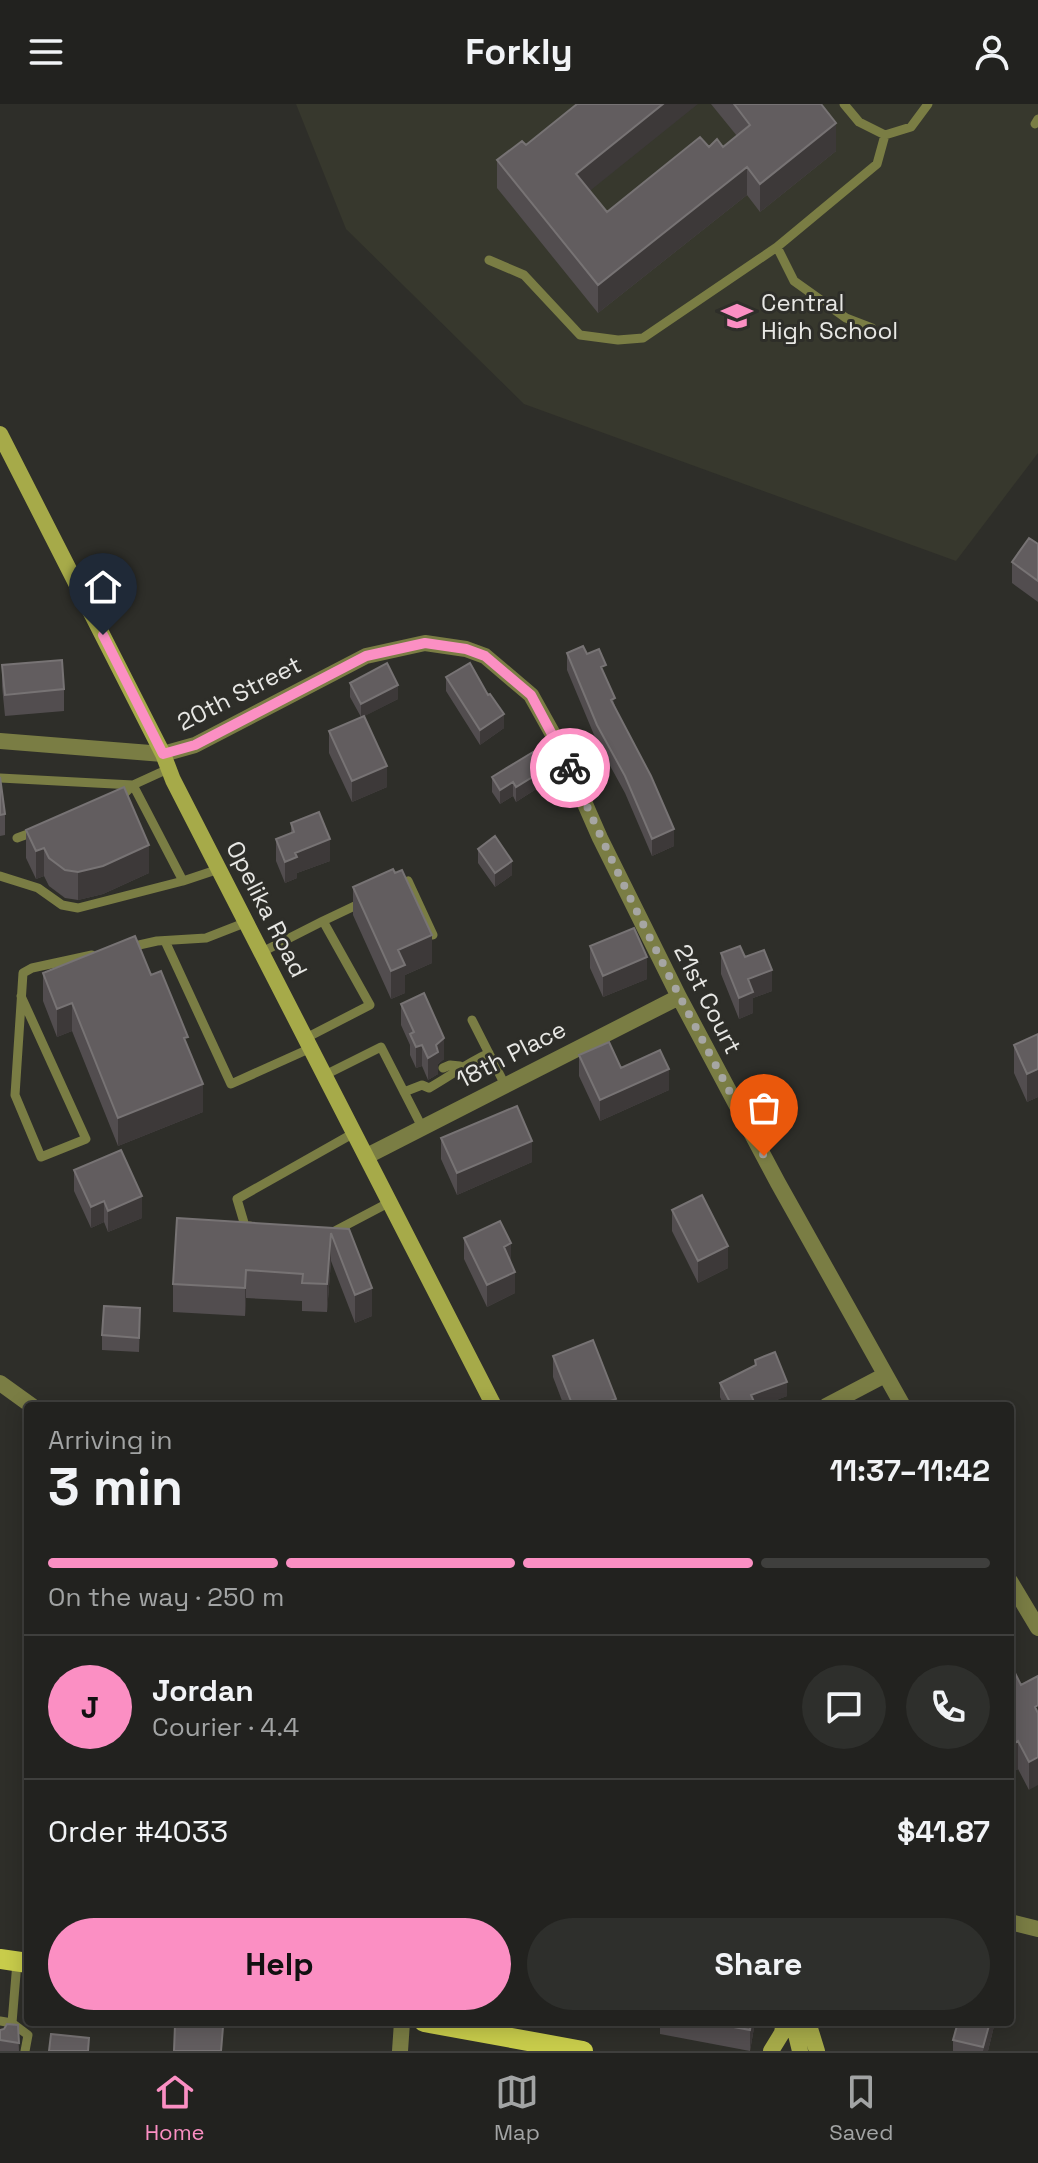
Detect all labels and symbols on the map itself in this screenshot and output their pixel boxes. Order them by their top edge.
place label: Central High School [761,287,898,346]
school or university icon: Central High School [720,299,754,333]
pin [69,553,137,635]
street label: 20th Street [172,649,306,737]
courier [530,728,610,808]
street label: Opelika Road [219,836,315,982]
street label: 21st Court [667,939,749,1059]
street label: 18th Place [451,1013,571,1095]
pin [730,1074,798,1156]

